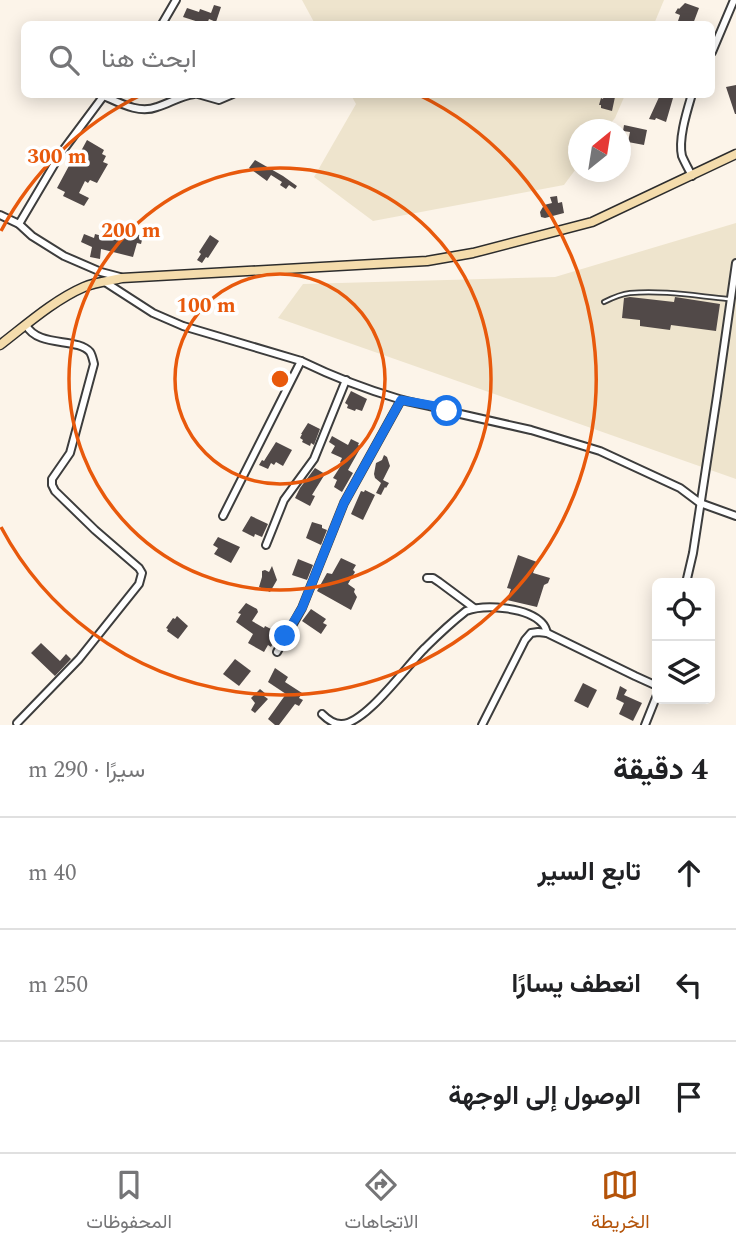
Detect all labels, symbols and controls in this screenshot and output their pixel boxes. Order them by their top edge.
search box [21,21,715,98]
text: ابحث هنا [101,39,197,79]
icon: search [45,41,83,79]
north arrow [568,119,631,182]
text: 300 m [27,141,87,173]
text: 200 m [101,215,161,247]
text: 100 m [176,290,236,322]
centre of rings [268,367,292,391]
route start [431,395,462,426]
map controls [652,578,715,704]
button: locate [652,578,715,641]
route end [269,620,300,651]
button: layers [652,641,715,704]
text: 4 دقيقة [613,747,708,793]
text: سيرًا · 290 m [28,753,145,788]
text: تابع السير [538,852,641,892]
icon: ahead [670,854,708,892]
text: 40 m [28,856,77,891]
text: انعطف يسارًا [511,964,641,1004]
icon: left [670,966,708,1004]
text: 250 m [28,968,88,1003]
text: الوصول إلى الوجهة [448,1076,641,1116]
icon: arrive [670,1078,708,1116]
tab: المحفوظات [86,1166,172,1238]
tab: الاتجاهات [345,1166,418,1238]
tab: الخريطة [591,1166,650,1238]

